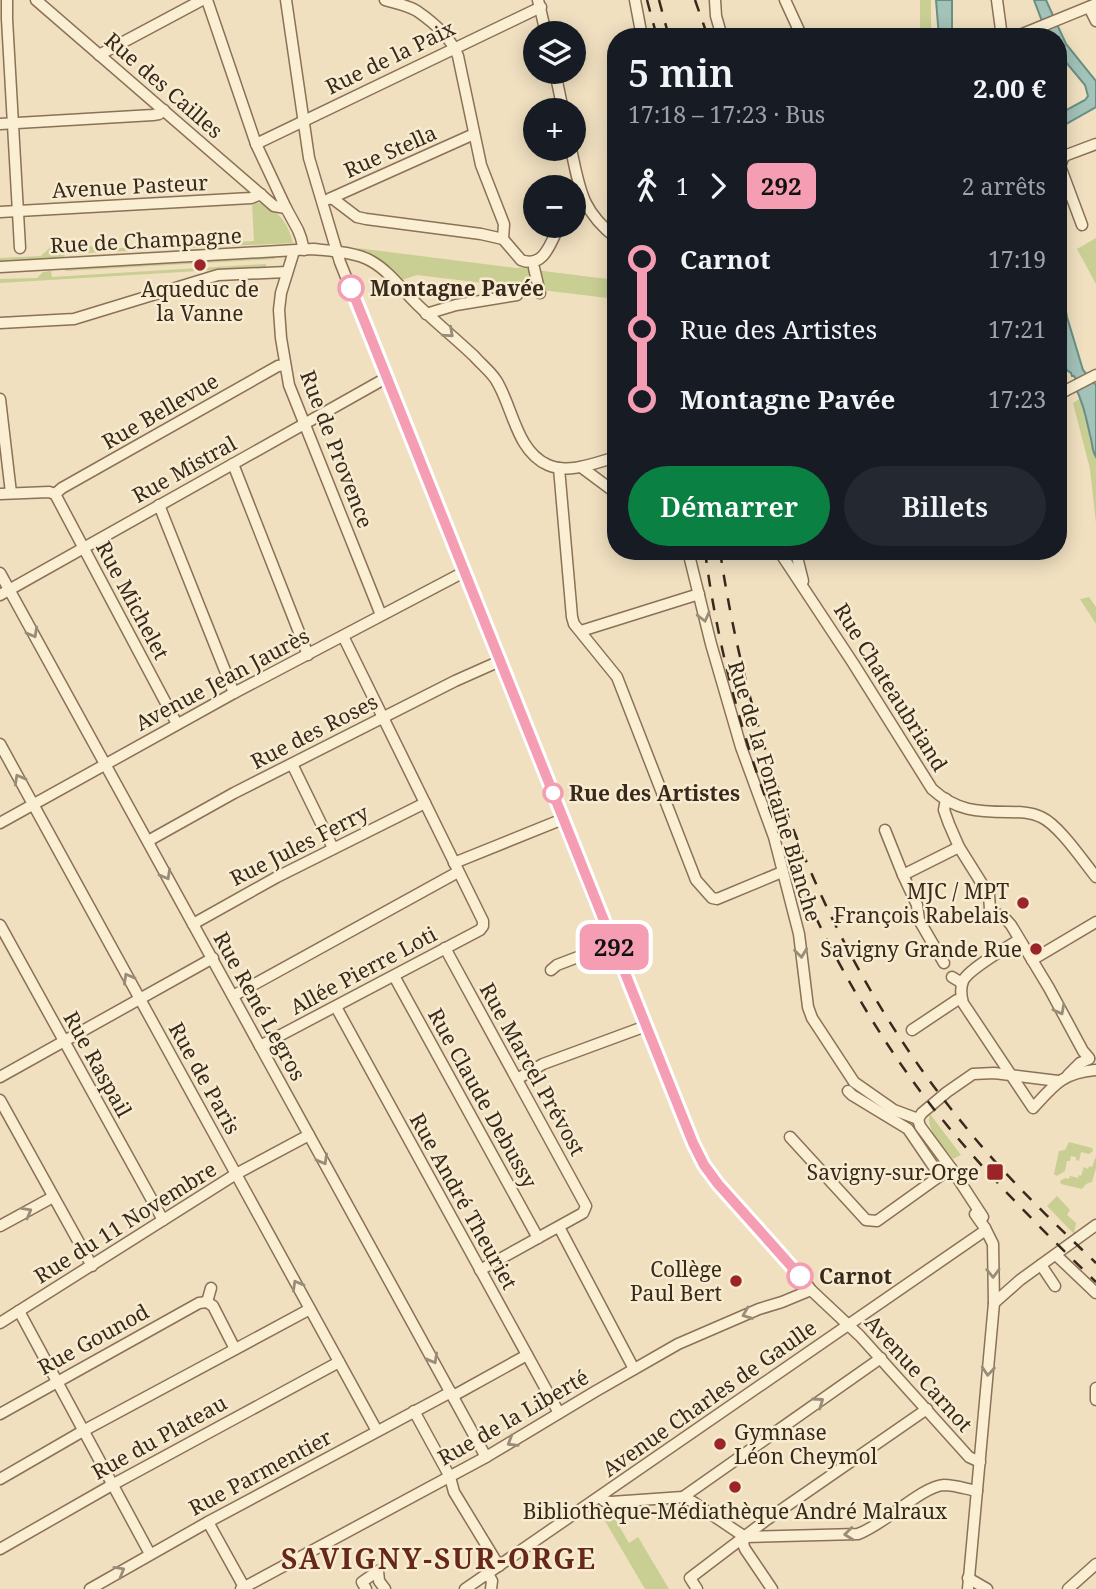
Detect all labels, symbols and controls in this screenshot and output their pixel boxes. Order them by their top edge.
street label: Rue de la Paix [321,13,460,100]
map controls [523,21,586,238]
button: layers [523,21,586,84]
street label: Rue des Cailles [99,26,229,144]
text: 5 min [628,46,734,98]
text: 2.00 € [973,70,1046,106]
button: + [523,98,586,161]
text: 17:18 – 17:23 · Bus [628,98,825,130]
street label: Rue Stella [339,118,441,184]
icon: walk [628,167,666,205]
icon: forward [699,167,737,205]
street label: Avenue Pasteur [51,168,209,204]
text: 292 [761,169,802,202]
text: 1 [676,170,689,202]
text: 2 arrêts [962,170,1046,202]
button: − [523,175,586,238]
street label: Rue de Champagne [49,221,243,259]
text: Carnot [680,241,770,277]
text: 17:19 [988,243,1046,275]
marker: Aqueduc de la Vanne [192,257,208,273]
place label: Montagne Pavée [370,274,544,302]
place label: Aqueduc de la Vanne [141,275,259,327]
marker: Montagne Pavée [338,275,364,301]
text: Rue des Artistes [680,311,877,347]
text: 17:21 [988,313,1046,345]
one-way arrow [441,325,454,338]
street label: Rue Bellevue [97,366,223,456]
street label: Rue de Provence [294,366,380,532]
text: Montagne Pavée [680,381,895,417]
text: 17:23 [988,383,1046,415]
street label: Rue Mistral [127,429,241,509]
button: Démarrer [628,466,830,546]
button: Billets [844,466,1046,546]
street label: Rue Michelet [90,536,176,664]
street label: Rue Chateaubriand [828,598,954,777]
one-way arrow [696,611,711,623]
street label: Avenue Jean Jaurès [130,621,314,737]
one-way arrow [25,625,38,638]
street label: Rue de la Fontaine Blanche [722,657,828,925]
street label: Rue des Roses [246,687,382,775]
one-way arrow [14,774,27,786]
place label: Rue des Artistes [569,779,740,807]
marker: Rue des Artistes [543,783,563,803]
street label: Rue Jules Ferry [225,798,373,892]
one-way arrow [158,868,171,880]
place label: MJC / MPT François Rabelais [833,877,1009,929]
marker: MJC / MPT François Rabelais [1015,895,1031,911]
street label: Allée Pierre Loti [285,919,441,1020]
line badge: 292 [574,924,654,970]
street label: Rue René Legros [207,927,313,1085]
text: 292 [594,930,634,963]
place label: Savigny Grande Rue [820,935,1022,963]
marker: Savigny Grande Rue [1028,941,1044,957]
one-way arrow [794,947,809,959]
one-way arrow [123,973,137,986]
street label: Rue Marcel Prévost [474,977,592,1161]
street label: Rue Claude Debussy [422,1003,544,1193]
one-way arrow [1052,1003,1065,1015]
street label: Rue Raspail [57,1006,139,1122]
street label: Rue de Paris [163,1017,247,1139]
street label: Rue André Theuriet [404,1108,524,1294]
one-way arrow [315,1153,328,1165]
street label: Rue du 11 Novembre [29,1155,221,1289]
place label: Savigny-sur-Orge [807,1158,979,1186]
marker: Savigny-sur-Orge [985,1162,1005,1182]
one-way arrow [19,1206,32,1220]
place label: Collège Paul Bert [630,1255,722,1307]
place label: Carnot [819,1262,893,1290]
marker: Carnot [787,1263,813,1289]
one-way arrow [985,1269,1001,1279]
marker: Collège Paul Bert [728,1273,744,1289]
one-way arrow [292,1280,305,1292]
street label: Rue Gounod [33,1297,154,1381]
one-way arrow [742,1306,754,1320]
street label: Avenue Carnot [859,1309,979,1437]
street label: Avenue Charles de Gaulle [596,1313,822,1483]
one-way arrow [425,1352,438,1365]
street label: Rue de la Liberté [433,1362,593,1472]
one-way arrow [981,1366,996,1377]
street label: Rue du Plateau [86,1388,232,1486]
one-way arrow [811,1398,824,1410]
place label: Gymnase Léon Cheymol [734,1418,878,1470]
street label: Rue Parmentier [184,1422,336,1521]
one-way arrow [506,1433,519,1446]
marker: Gymnase Léon Cheymol [712,1436,728,1452]
marker: Bibliothèque-Médiathèque André Malraux [727,1479,743,1495]
place label: Bibliothèque-Médiathèque André Malraux [523,1497,948,1525]
one-way arrow [843,1526,854,1541]
district label: SAVIGNY-SUR-ORGE [281,1539,597,1577]
one-way arrow [112,1567,125,1580]

